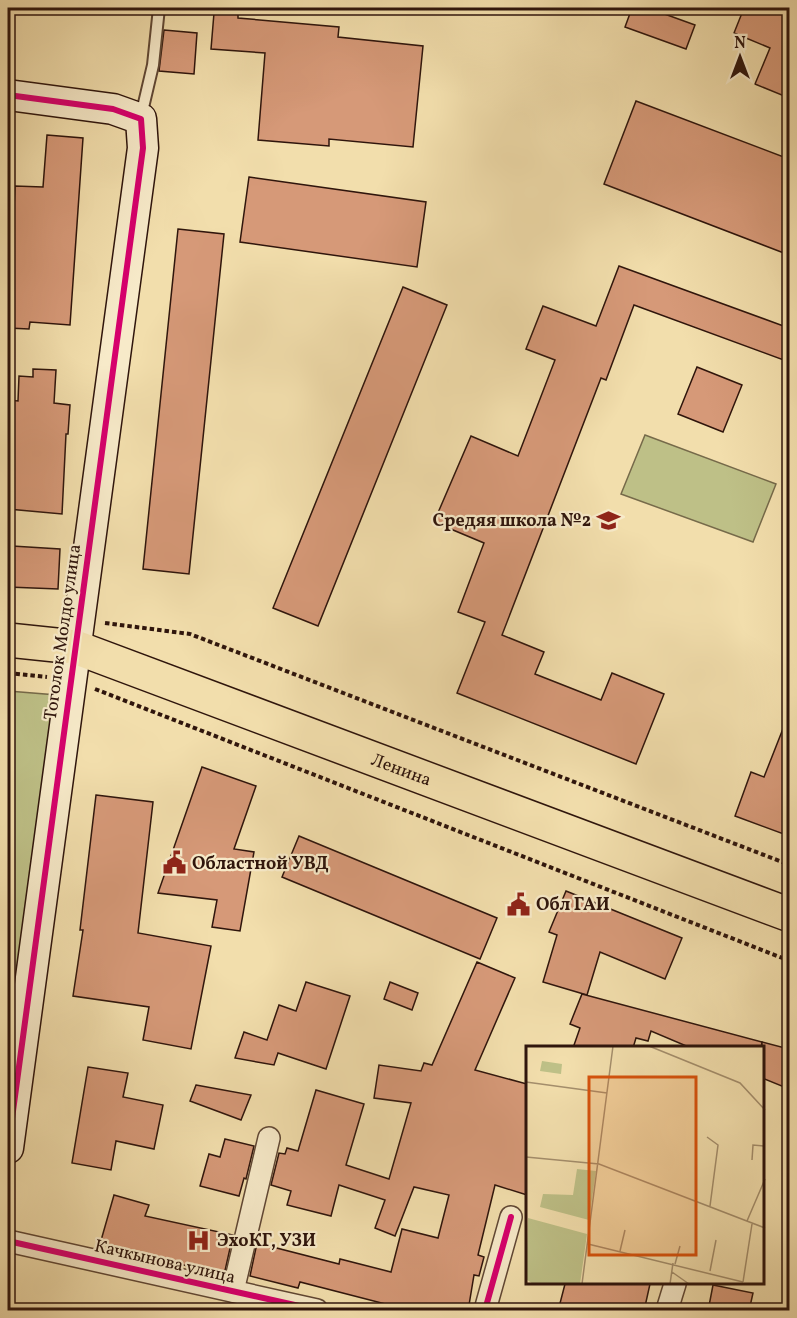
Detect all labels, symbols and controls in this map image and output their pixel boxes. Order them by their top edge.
north arrow [710,27,770,87]
text: N [734,33,746,55]
school or university icon: Средяя школа №2 [596,507,622,533]
place label: Средяя школа №2 [433,509,591,534]
street label: Тоголок Молдо улица [39,543,88,722]
street label: Ленина [367,748,435,793]
public building icon: Областной УВД [161,850,187,876]
place label: Областной УВД [192,852,329,877]
public building icon: Обл ГАИ [505,891,531,917]
place label: Обл ГАИ [536,893,610,918]
inset map [526,1046,764,1285]
hospital icon: ЭхоКГ, УЗИ [186,1227,212,1253]
place label: ЭхоКГ, УЗИ [217,1229,316,1254]
street label: Качкынова улица [92,1234,238,1291]

